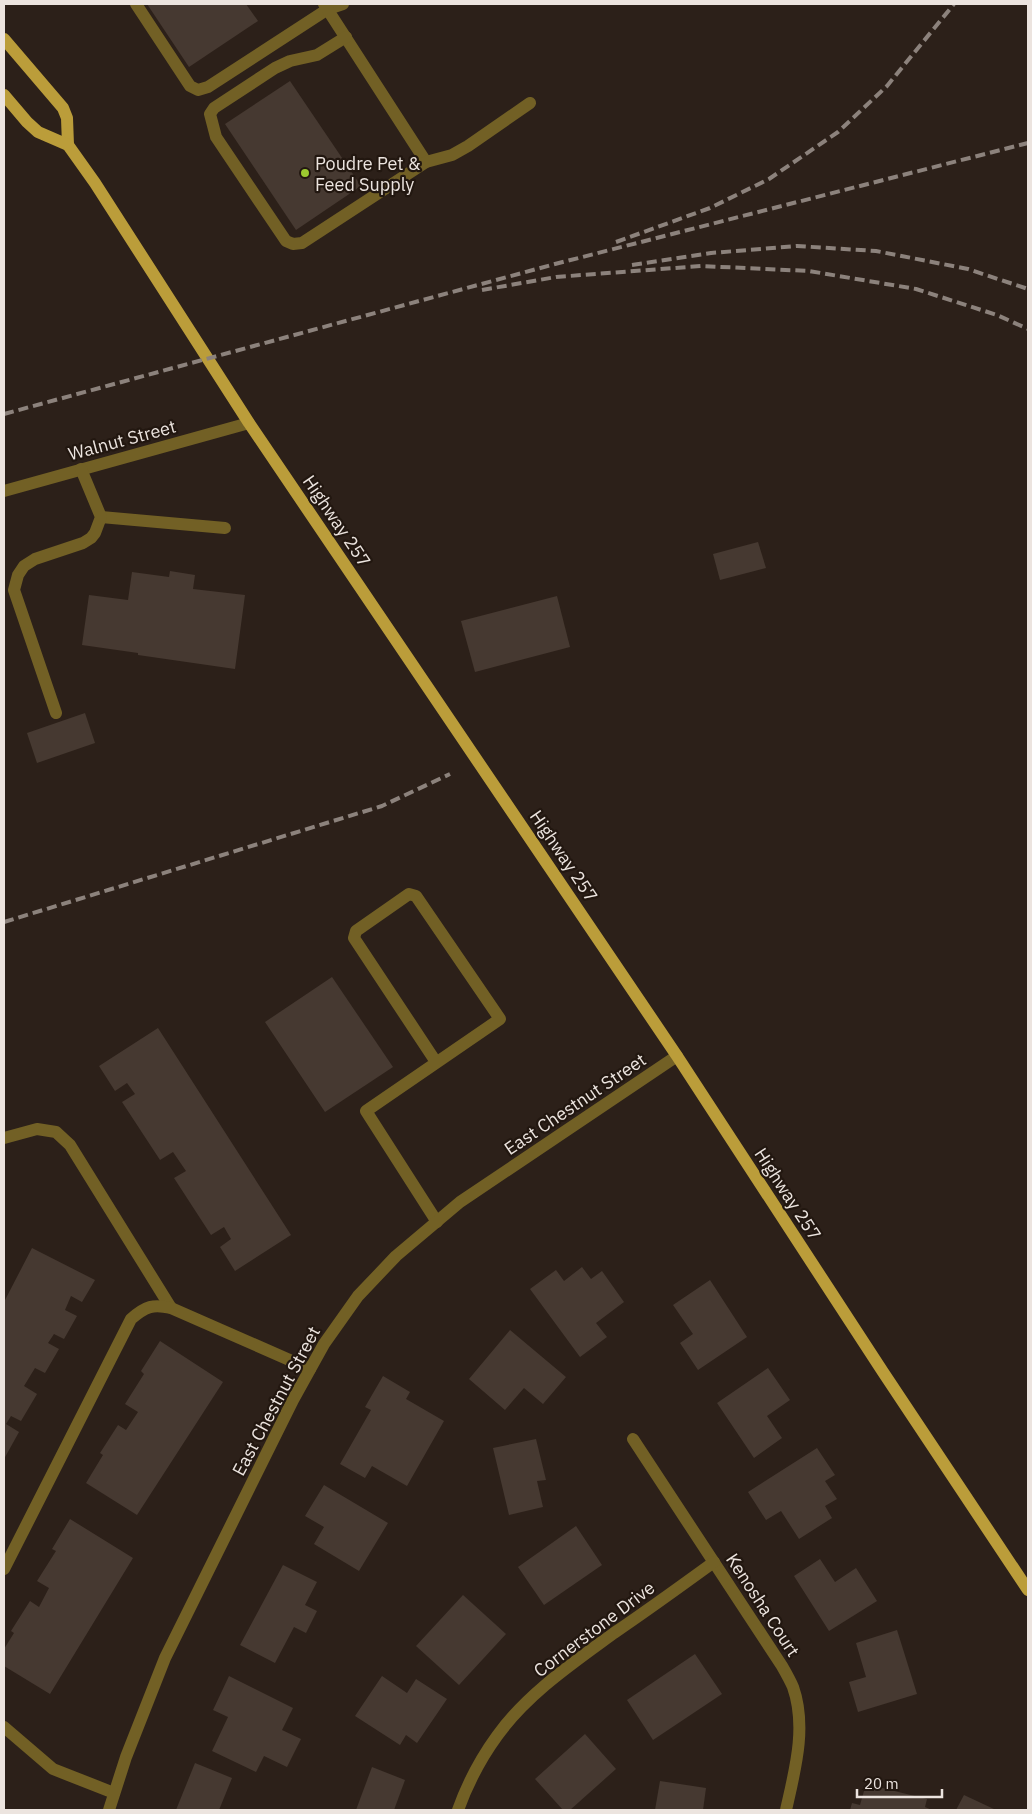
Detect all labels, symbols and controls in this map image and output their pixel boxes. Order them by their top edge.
place label: Poudre Pet & Feed Supply [315,152,421,196]
marker: Poudre Pet & Feed Supply [299,167,311,179]
street label: Walnut Street [66,415,178,465]
street label: Highway 257 [298,471,376,571]
street label: Highway 257 [525,806,603,906]
street label: East Chestnut Street [500,1048,650,1160]
street label: Highway 257 [750,1143,826,1245]
street label: East Chestnut Street [227,1322,325,1480]
street label: Kenosha Court [721,1549,805,1661]
street label: Cornerstone Drive [529,1576,659,1682]
scale bar [857,1766,942,1798]
text: 20 m [864,1774,899,1793]

